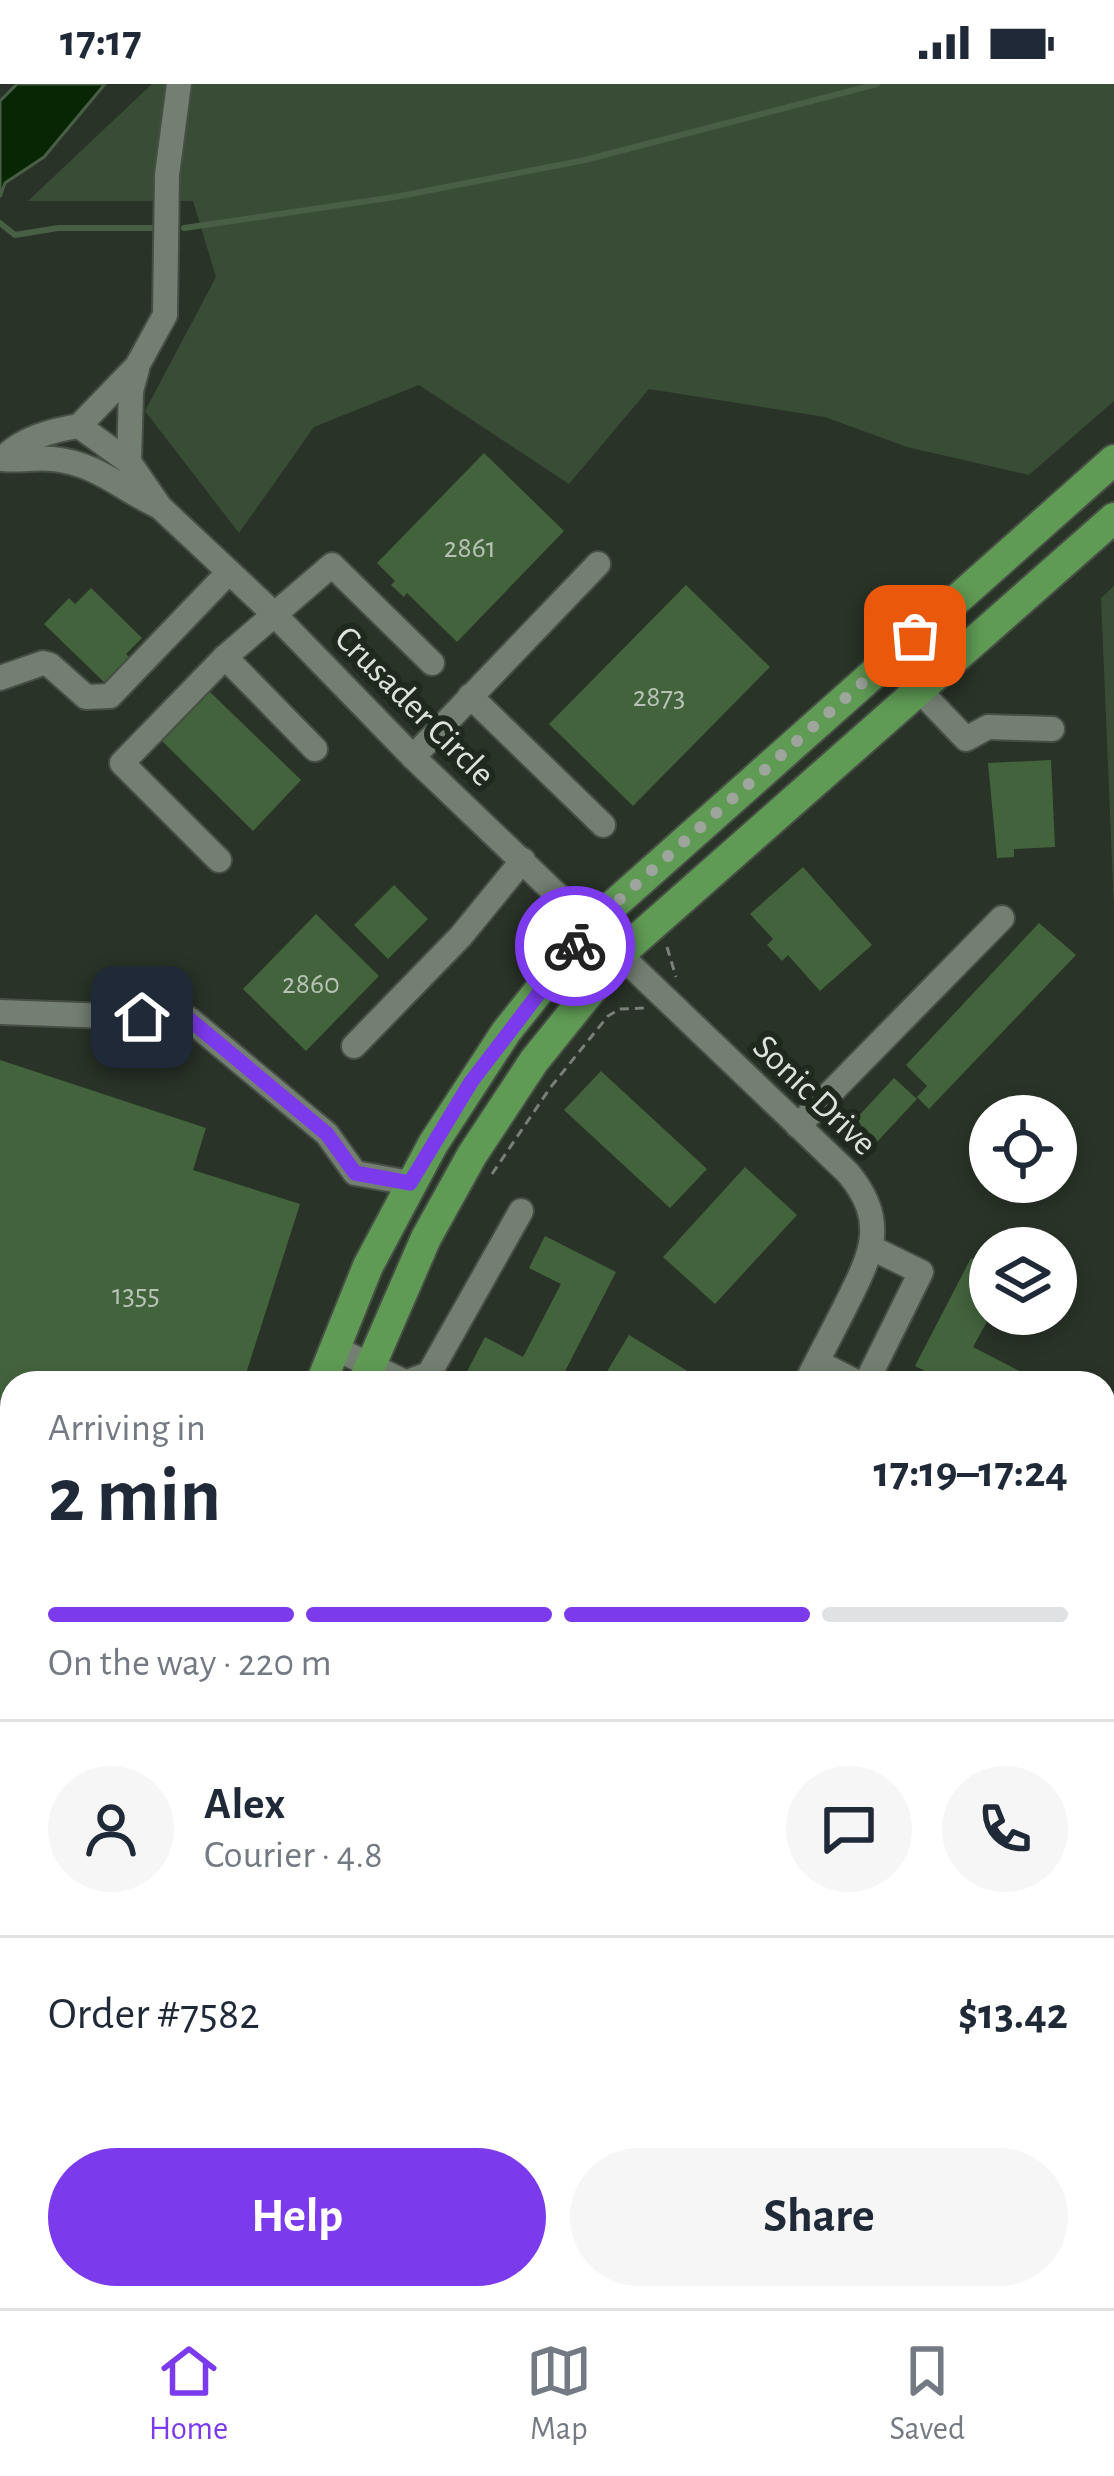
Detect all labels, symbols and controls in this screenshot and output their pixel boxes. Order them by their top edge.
text: 17:17 [60,19,142,64]
house number: 2861 [444,533,496,563]
pin [864,585,966,687]
icon: bag [882,603,948,669]
street label: Crusader Circle [328,620,501,793]
house number: 2873 [633,682,685,712]
courier [515,886,635,1006]
icon: bike [542,913,608,979]
pin [91,966,193,1068]
house number: 2860 [282,969,340,999]
icon: home [109,984,175,1050]
street label: Sonic Drive [746,1028,883,1162]
map controls [969,1095,1077,1335]
button: locate [969,1095,1077,1203]
button: layers [969,1227,1077,1335]
house number: 1355 [112,1280,160,1310]
text: Arriving in [48,1409,206,1448]
text: 17:19–17:24 [874,1450,1068,1495]
text: 2 min [48,1458,221,1536]
text: On the way · 220 m [48,1644,332,1683]
button: person [48,1766,174,1892]
button: chat [786,1766,912,1892]
button: phone [942,1766,1068,1892]
text: Alex [204,1782,285,1827]
text: Courier · 4.8 [204,1836,383,1875]
text: Order #7582 [48,1992,260,2037]
text: $13.42 [958,1992,1068,2037]
button: Help [48,2148,546,2286]
button: Share [570,2148,1068,2286]
tab: Home [149,2338,228,2450]
tab: Map [526,2338,592,2450]
tab: Saved [890,2338,965,2450]

